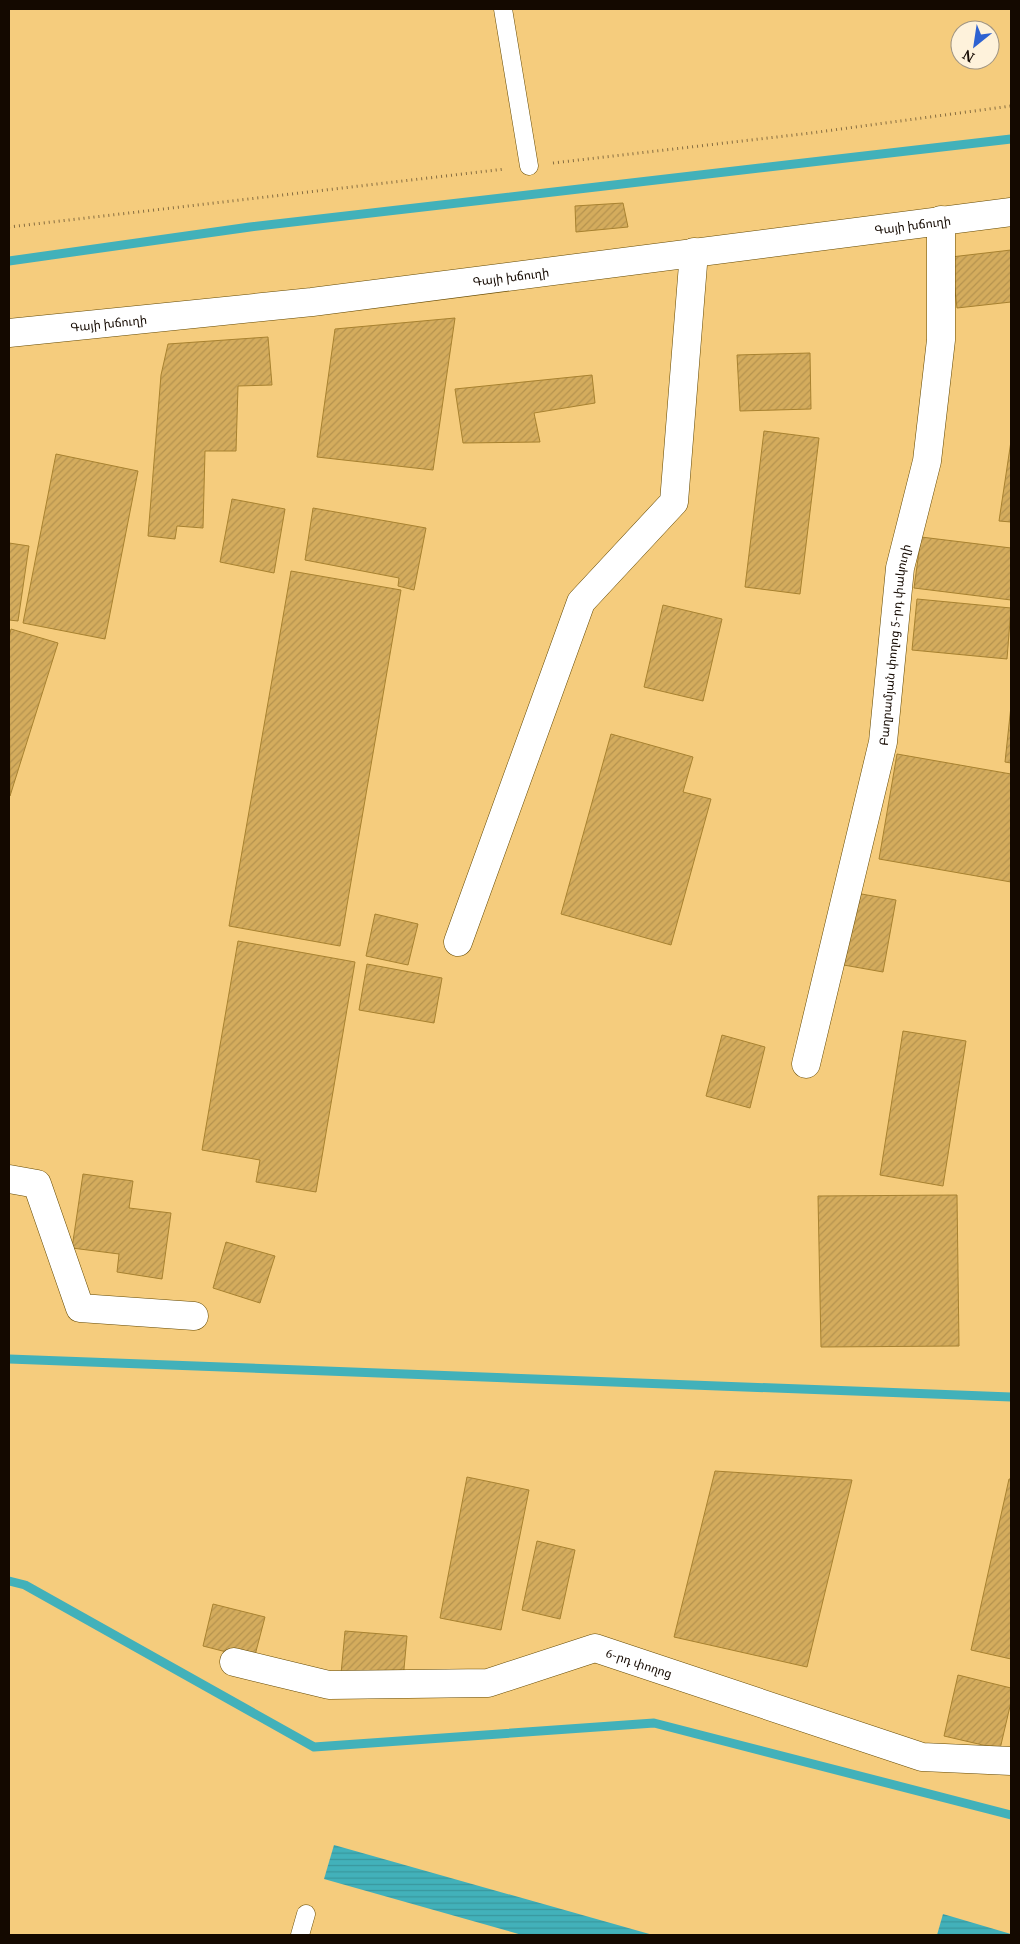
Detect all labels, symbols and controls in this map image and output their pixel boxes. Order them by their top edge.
north arrow [950,20,1000,70]
text: N [959,46,978,68]
street label: Գայի խճուղի [873,212,952,237]
street label: Գայի խճուղի [472,264,550,289]
street label: Գայի խճուղի [69,311,148,334]
street label: Բաղրամյան փողոց 5-րդ փակուղի [875,542,913,746]
street label: 6-րդ փողոց [604,1645,674,1681]

